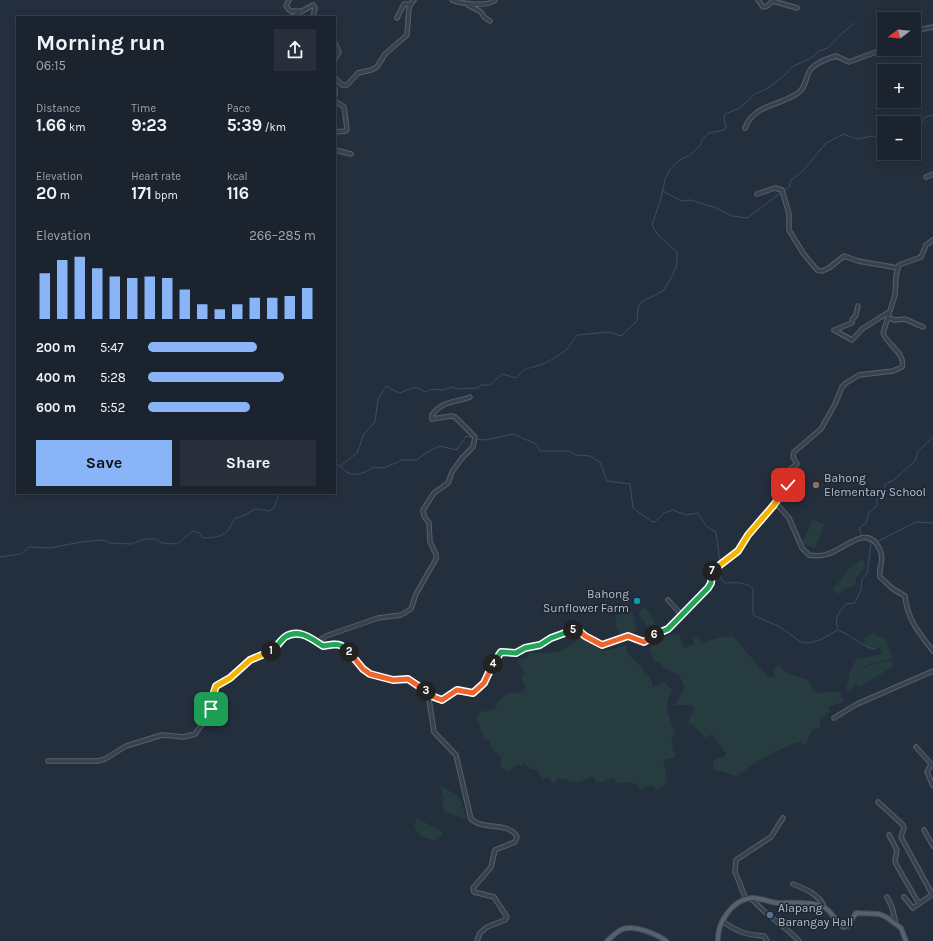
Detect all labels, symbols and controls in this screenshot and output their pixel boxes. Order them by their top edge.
north arrow [877,12,921,56]
map controls [877,12,921,160]
button: share [274,29,316,71]
text: Morning run [36,30,165,56]
text: 06:15 [36,58,66,73]
button: + [877,64,921,108]
text: Distance [36,102,80,115]
text: Time [131,102,156,115]
text: Pace [227,102,250,115]
text: 1.66 [36,115,66,135]
text: 9:23 [131,115,167,135]
text: 5:39 [227,115,262,135]
button: − [877,116,921,160]
text: km [66,121,85,134]
text: /km [262,121,286,134]
text: Elevation [36,170,83,183]
text: Heart rate [131,170,181,183]
text: kcal [227,170,248,183]
text: 20 [36,183,57,203]
text: 171 [131,183,152,203]
text: 116 [227,183,249,203]
text: m [57,189,70,202]
text: bpm [152,189,178,202]
text: Elevation [36,228,91,243]
text: 266–285 m [249,228,316,243]
text: 200 m [36,340,76,355]
text: 5:47 [100,340,124,355]
text: 400 m [36,370,76,385]
text: 5:28 [100,370,126,385]
text: 600 m [36,400,76,415]
text: 5:52 [100,400,125,415]
button: Save [36,440,172,486]
button: Share [180,440,316,486]
pin [771,468,805,502]
place label: Bahong Elementary School [824,471,926,499]
icon: check [777,474,799,496]
marker: Bahong Elementary School [811,480,821,490]
pin: 7 [702,561,722,581]
text: 7 [709,564,715,577]
place label: Bahong Sunflower Farm [543,587,629,615]
marker: Bahong Sunflower Farm [632,596,642,606]
pin: 5 [563,620,583,640]
text: 5 [570,623,576,636]
pin: 6 [644,625,664,645]
text: 6 [651,628,657,641]
pin: 1 [261,641,281,661]
pin: 2 [339,642,359,662]
text: 1 [269,644,273,657]
text: 2 [346,645,352,658]
pin: 4 [483,654,503,674]
text: 4 [490,657,496,670]
pin: 3 [416,681,436,701]
text: 3 [423,684,429,697]
pin [194,692,228,726]
icon: arrive [200,698,222,720]
place label: Alapang Barangay Hall [778,901,853,929]
marker: Alapang Barangay Hall [765,910,775,920]

